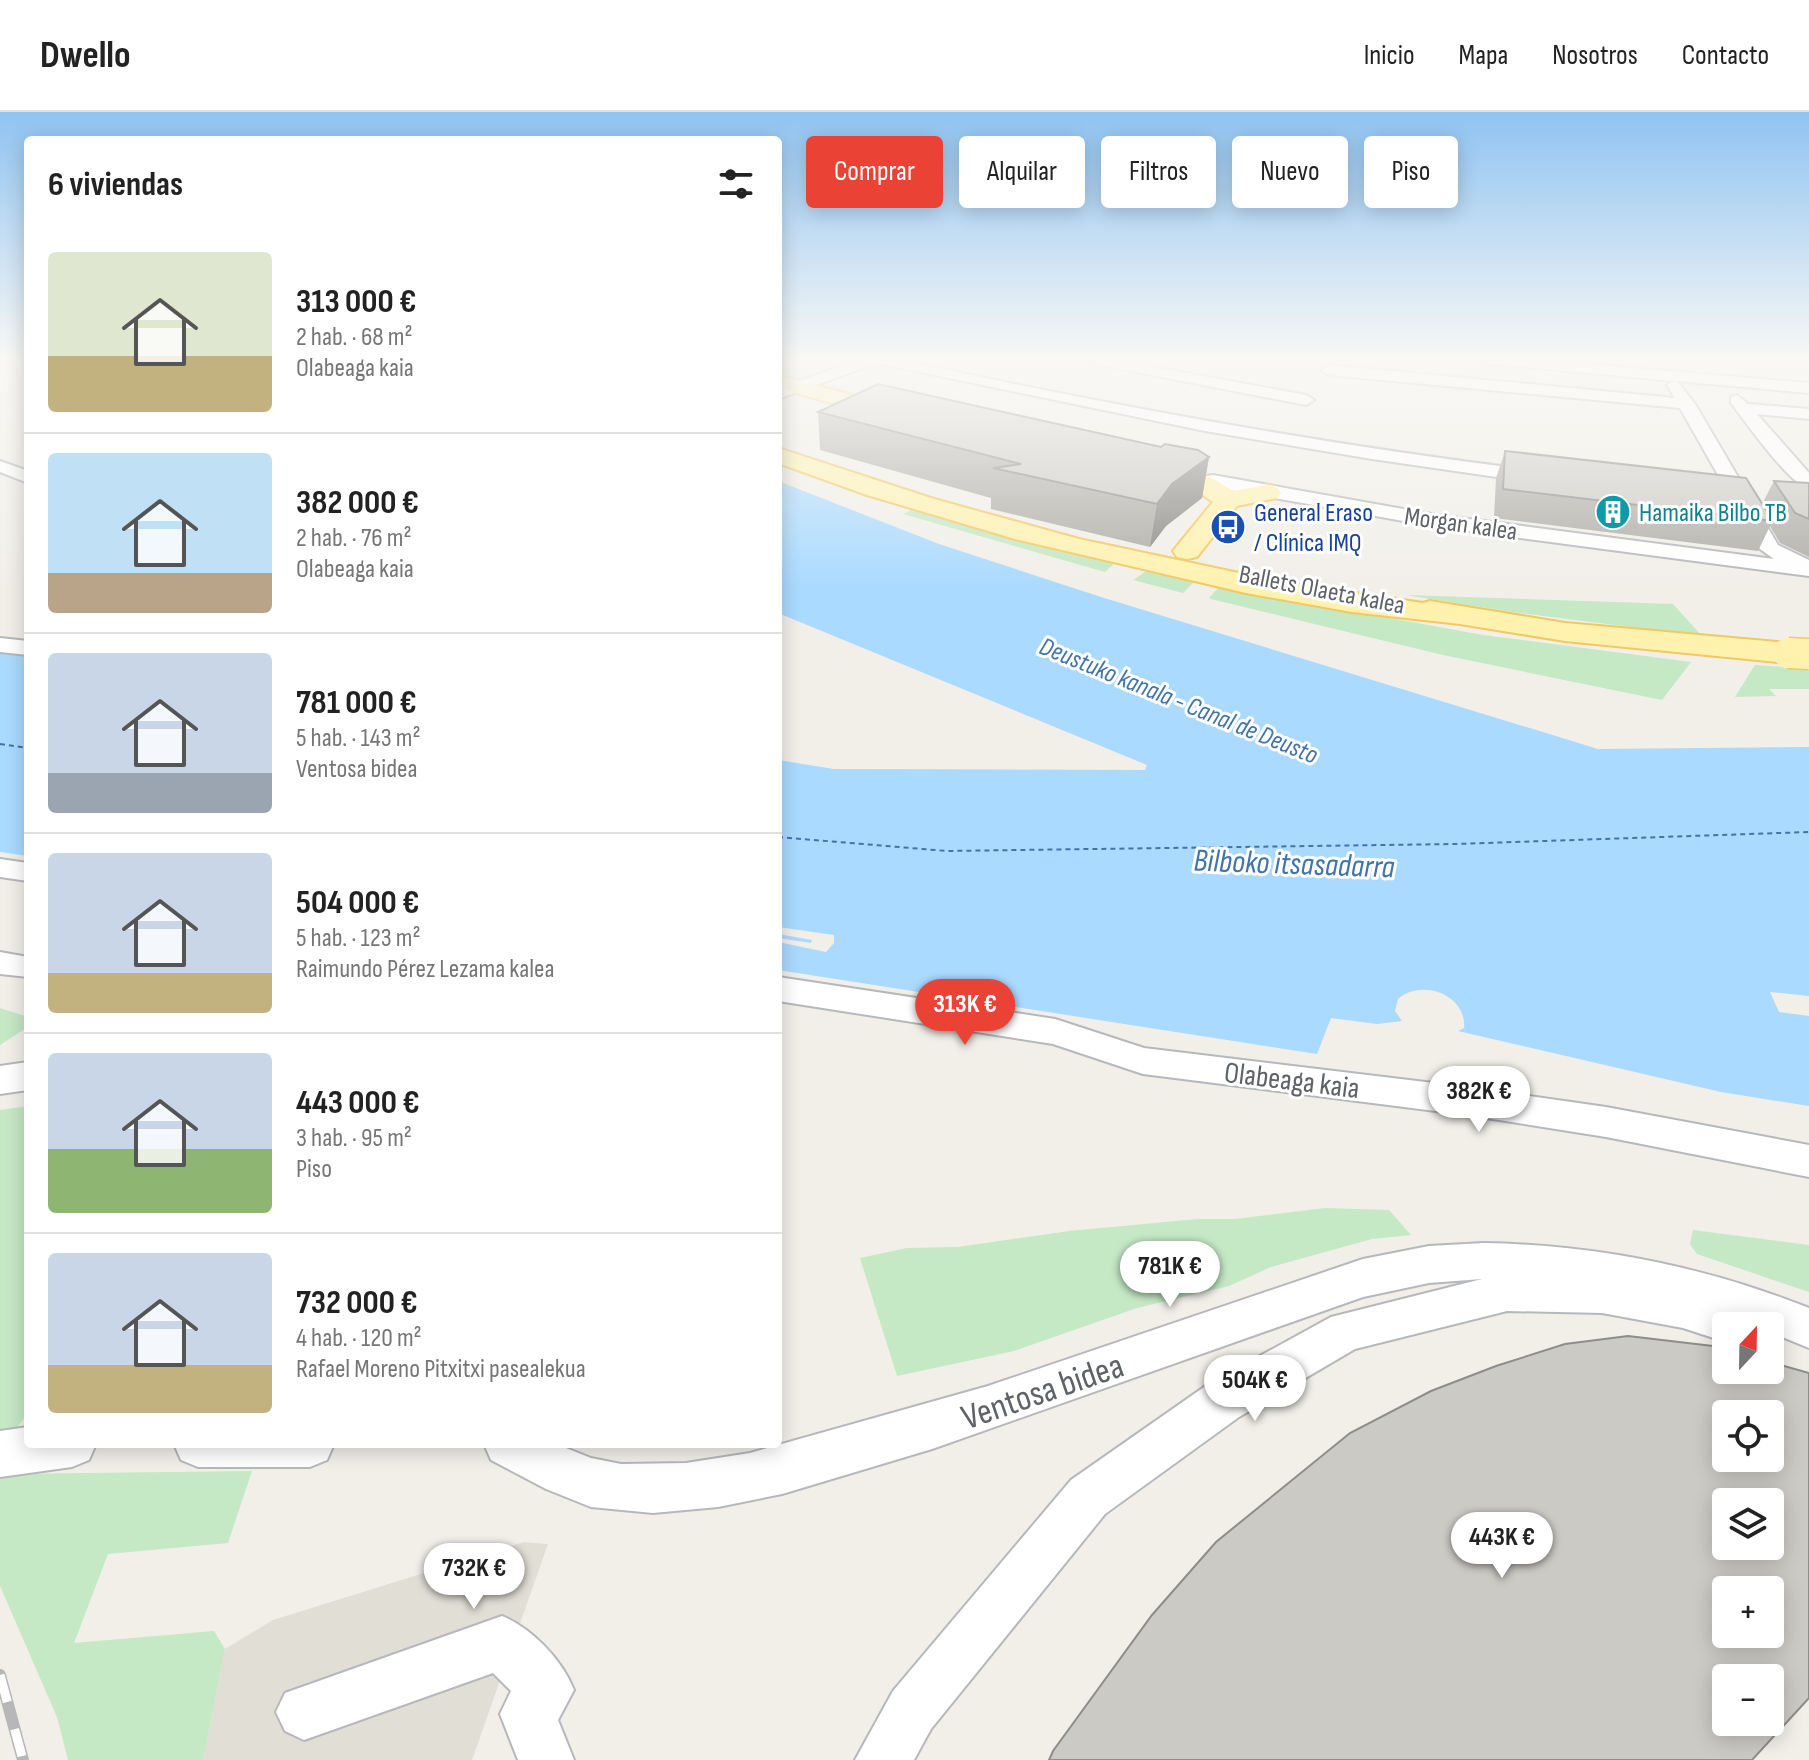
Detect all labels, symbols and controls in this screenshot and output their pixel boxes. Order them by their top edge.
text: Dwello [40,33,131,78]
text: Inicio [1364,39,1415,72]
text: Mapa [1459,39,1508,72]
text: Nosotros [1552,39,1638,72]
text: Contacto [1682,39,1769,72]
chip: Comprar [806,136,943,208]
chip: Alquilar [959,136,1085,208]
chip: Filtros [1101,136,1216,208]
chip: Nuevo [1232,136,1348,208]
chip: Piso [1364,136,1458,208]
icon: filters [714,162,758,206]
text: 6 viviendas [48,164,183,205]
text: 313 000 € [296,281,416,322]
icon: home [112,284,208,380]
text: 2 hab. · 68 m² [296,322,413,353]
text: Olabeaga kaia [296,353,414,384]
text: 382 000 € [296,482,419,523]
icon: home [112,485,208,581]
building icon: Hamaika Bilbo TB [1594,493,1632,531]
place label: General Eraso / Clínica IMQ [1254,498,1373,559]
place label: Hamaika Bilbo TB [1639,498,1787,529]
street label: Morgan kalea [1402,501,1519,548]
bus stop icon: General Eraso / Clínica IMQ [1209,508,1247,546]
text: 2 hab. · 76 m² [296,523,412,554]
text: Olabeaga kaia [296,554,414,585]
street label: Ballets Olaeta kalea [1236,559,1407,622]
water label: Deustuko kanala - Canal de Deusto [1035,631,1322,772]
text: 781 000 € [296,682,417,723]
icon: home [112,685,208,781]
text: 5 hab. · 143 m² [296,723,421,754]
text: Ventosa bidea [296,754,417,785]
water label: Bilboko itsasadarra [1193,842,1395,887]
text: 504 000 € [296,882,419,923]
icon: home [112,885,208,981]
text: 5 hab. · 123 m² [296,923,421,954]
text: Raimundo Pérez Lezama kalea [296,954,555,985]
pin: 313K € [900,979,1030,1047]
text: 313K € [933,989,997,1020]
street label: Olabeaga kaia [1222,1055,1362,1107]
pin: 382K € [1414,1066,1544,1134]
text: 382K € [1446,1076,1512,1107]
text: 443 000 € [296,1082,420,1123]
icon: home [112,1085,208,1181]
text: 3 hab. · 95 m² [296,1123,412,1154]
text: Piso [296,1154,332,1185]
pin: 781K € [1105,1241,1235,1309]
text: 781K € [1138,1251,1202,1282]
text: 732 000 € [296,1282,418,1323]
icon: home [112,1285,208,1381]
north arrow [1712,1312,1784,1384]
map controls [1712,1312,1784,1736]
text: 4 hab. · 120 m² [296,1323,422,1354]
street label: Ventosa bidea [956,1345,1129,1440]
text: Rafael Moreno Pitxitxi pasealekua [296,1354,586,1385]
pin: 504K € [1190,1355,1320,1423]
text: 504K € [1222,1365,1288,1396]
button: locate [1712,1400,1784,1472]
button: layers [1712,1488,1784,1560]
pin: 443K € [1437,1512,1567,1580]
text: 443K € [1469,1522,1535,1553]
pin: 732K € [409,1543,539,1611]
text: 732K € [442,1553,506,1584]
button: + [1712,1576,1784,1648]
button: − [1712,1664,1784,1736]

